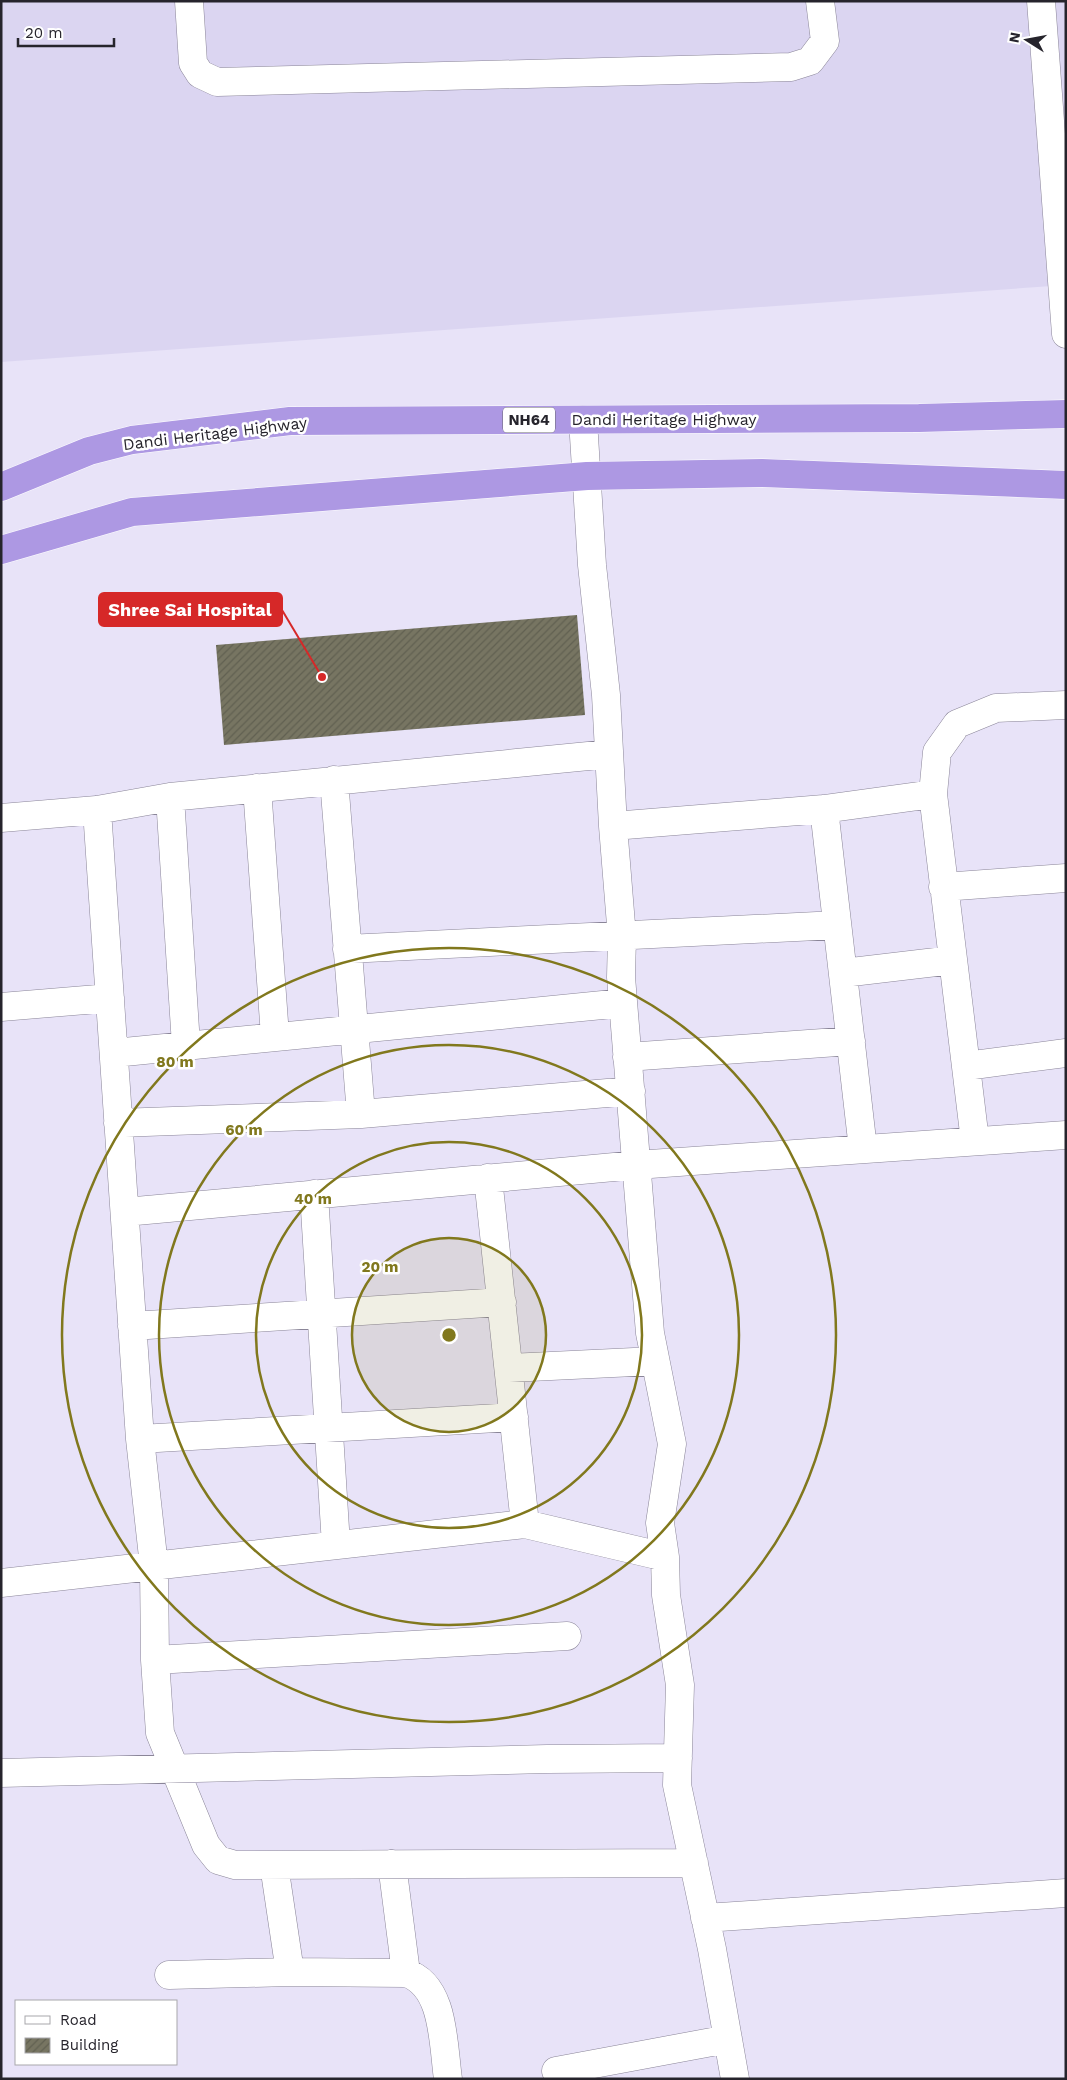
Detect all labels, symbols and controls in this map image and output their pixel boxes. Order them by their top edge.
scale bar [18,15,114,47]
north arrow [1002,15,1052,65]
text: 20 m [25,24,63,42]
text: N [1005,31,1023,44]
road number: NH64 [503,408,555,432]
street label: Dandi Heritage Highway [571,410,757,429]
street label: Dandi Heritage Highway [122,413,309,454]
callout: Shree Sai Hospital [99,593,282,626]
text: Shree Sai Hospital [108,599,272,620]
text: 80 m [156,1053,194,1071]
text: 60 m [225,1121,263,1139]
text: 40 m [294,1190,332,1208]
text: 20 m [361,1258,399,1276]
centre of rings [440,1326,458,1344]
legend [15,2000,178,2065]
text: Road [60,2011,97,2029]
text: Building [60,2036,118,2054]

